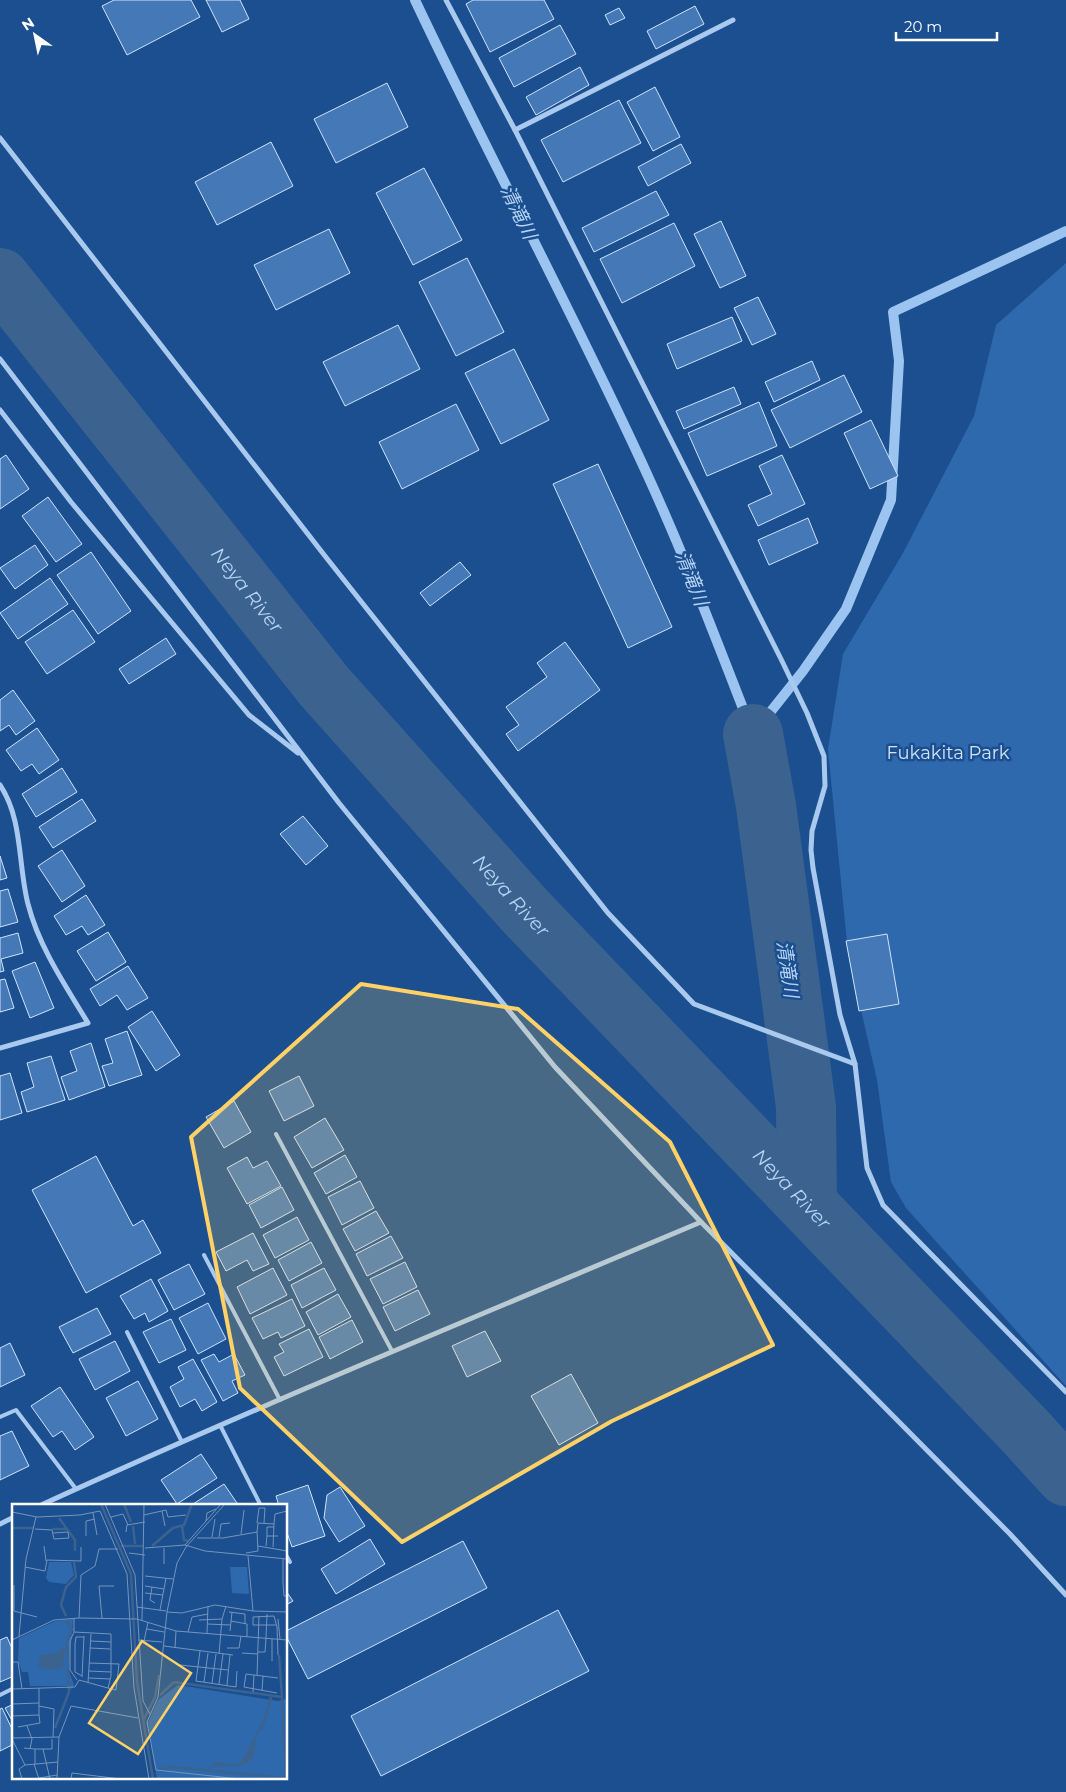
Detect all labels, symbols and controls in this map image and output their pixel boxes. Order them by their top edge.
north arrow [10,10,60,60]
scale bar [896,10,997,42]
text: N [18,13,38,35]
text: 20 m [904,17,942,36]
water label: 清滝川 [496,182,542,245]
water label: Neya River [206,543,288,638]
water label: 清滝川 [670,547,714,611]
park label: Fukakita Park [886,742,1010,764]
water label: Neya River [468,850,554,942]
water label: 清滝川 [772,939,803,1001]
water label: Neya River [748,1144,836,1234]
inset map [12,1504,288,1780]

